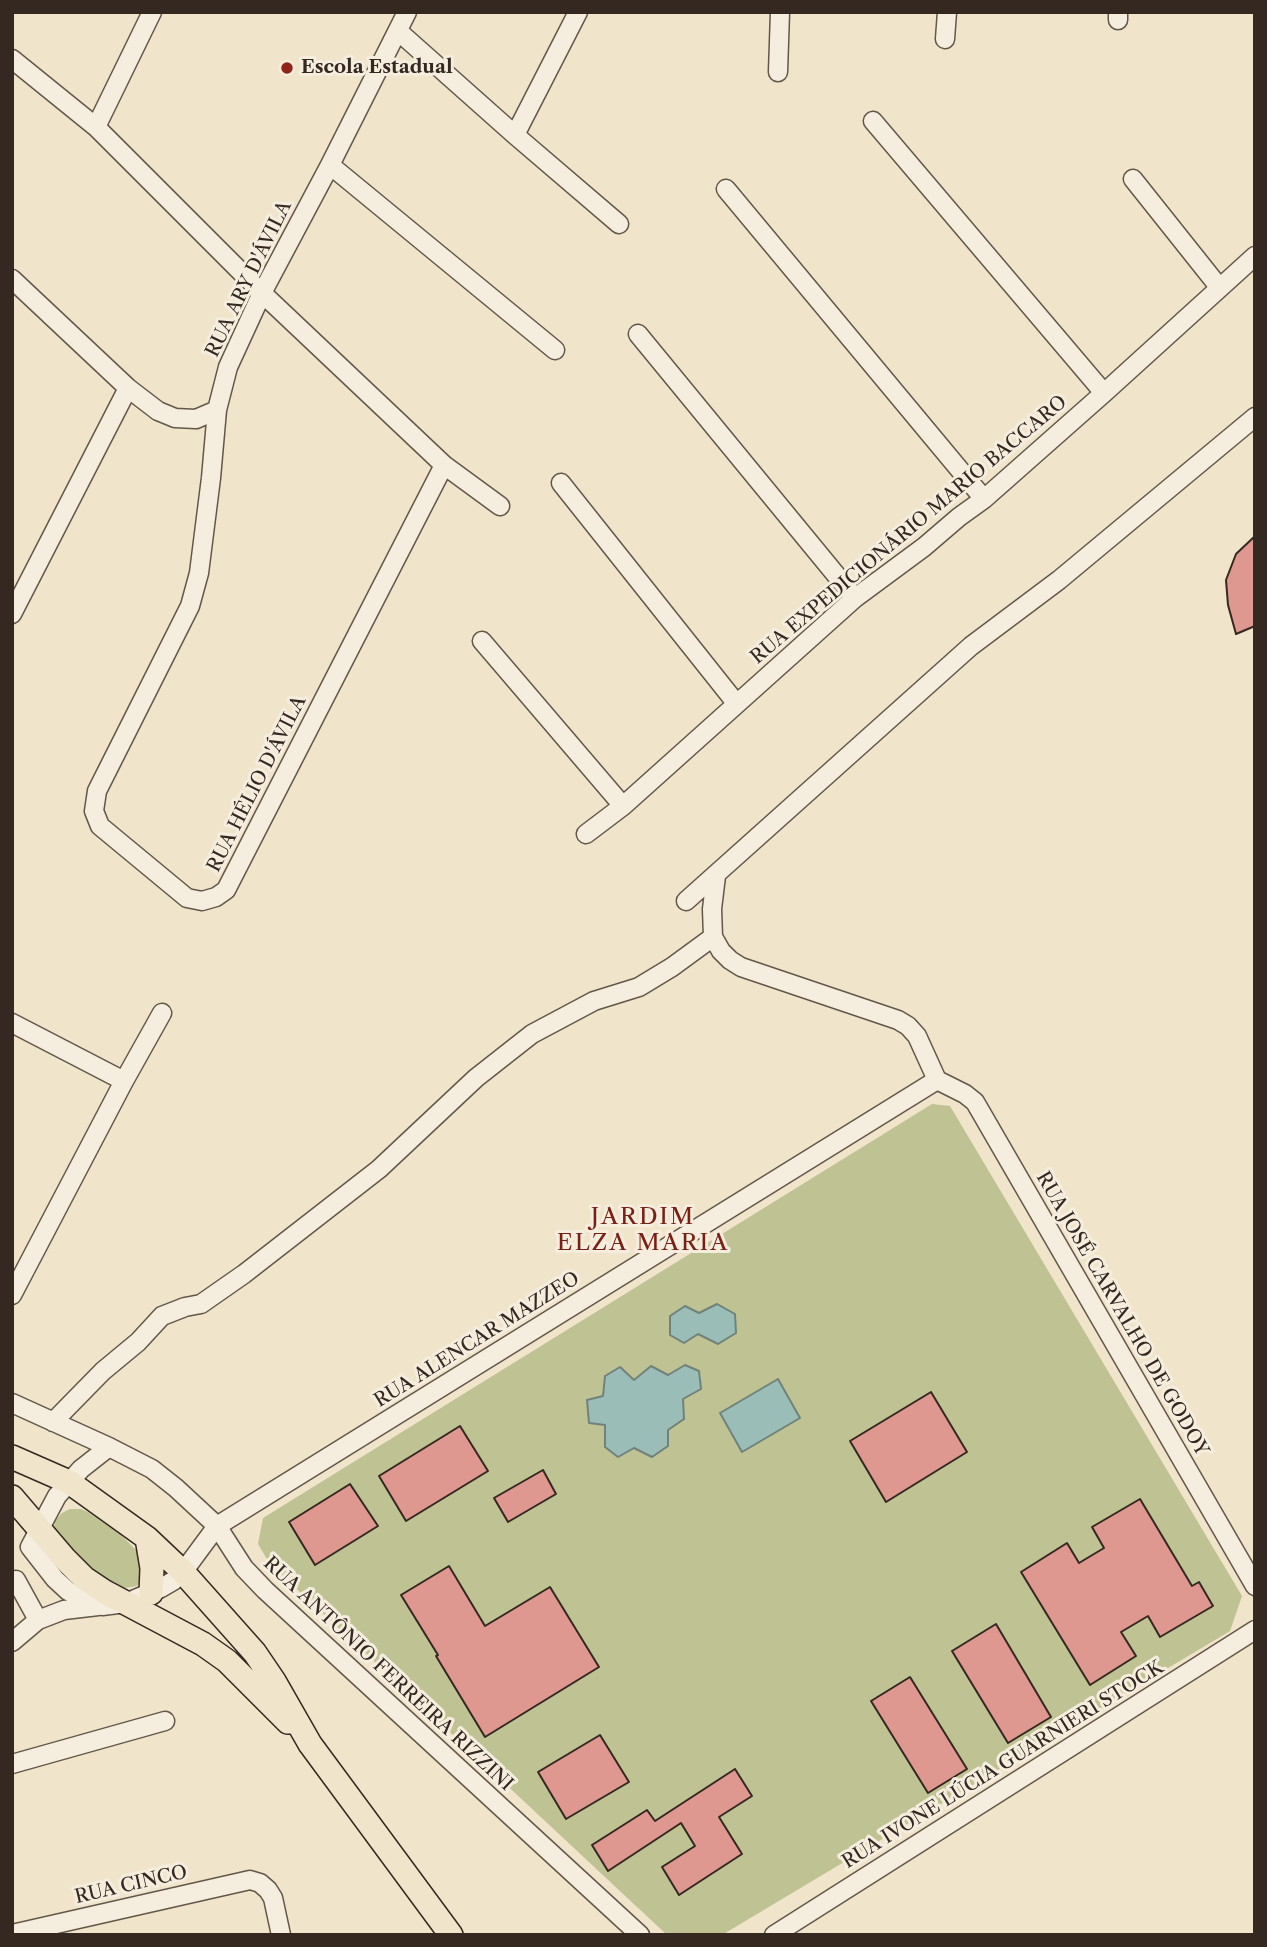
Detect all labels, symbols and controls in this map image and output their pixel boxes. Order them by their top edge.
place label: Escola Estadual [301,57,453,79]
marker: Escola Estadual [279,60,295,76]
street label: RUA ARY D'ÁVILA [201,197,297,361]
street label: RUA EXPEDICIONÁRIO MARIO BACCARO [746,391,1072,669]
street label: RUA HÉLIO D'ÁVILA [203,692,311,876]
street label: RUA JOSÉ CARVALHO DE GODOY [1031,1168,1213,1460]
district label: JARDIM ELZA MARIA [558,1203,728,1257]
street label: RUA ALENCAR MAZZEO [370,1267,584,1413]
street label: RUA ANTÔNIO FERREIRA RIZZINI [258,1552,518,1796]
street label: RUA IVONE LÚCIA GUARNIERI STOCK [838,1656,1168,1874]
street label: RUA CINCO [73,1861,189,1909]

